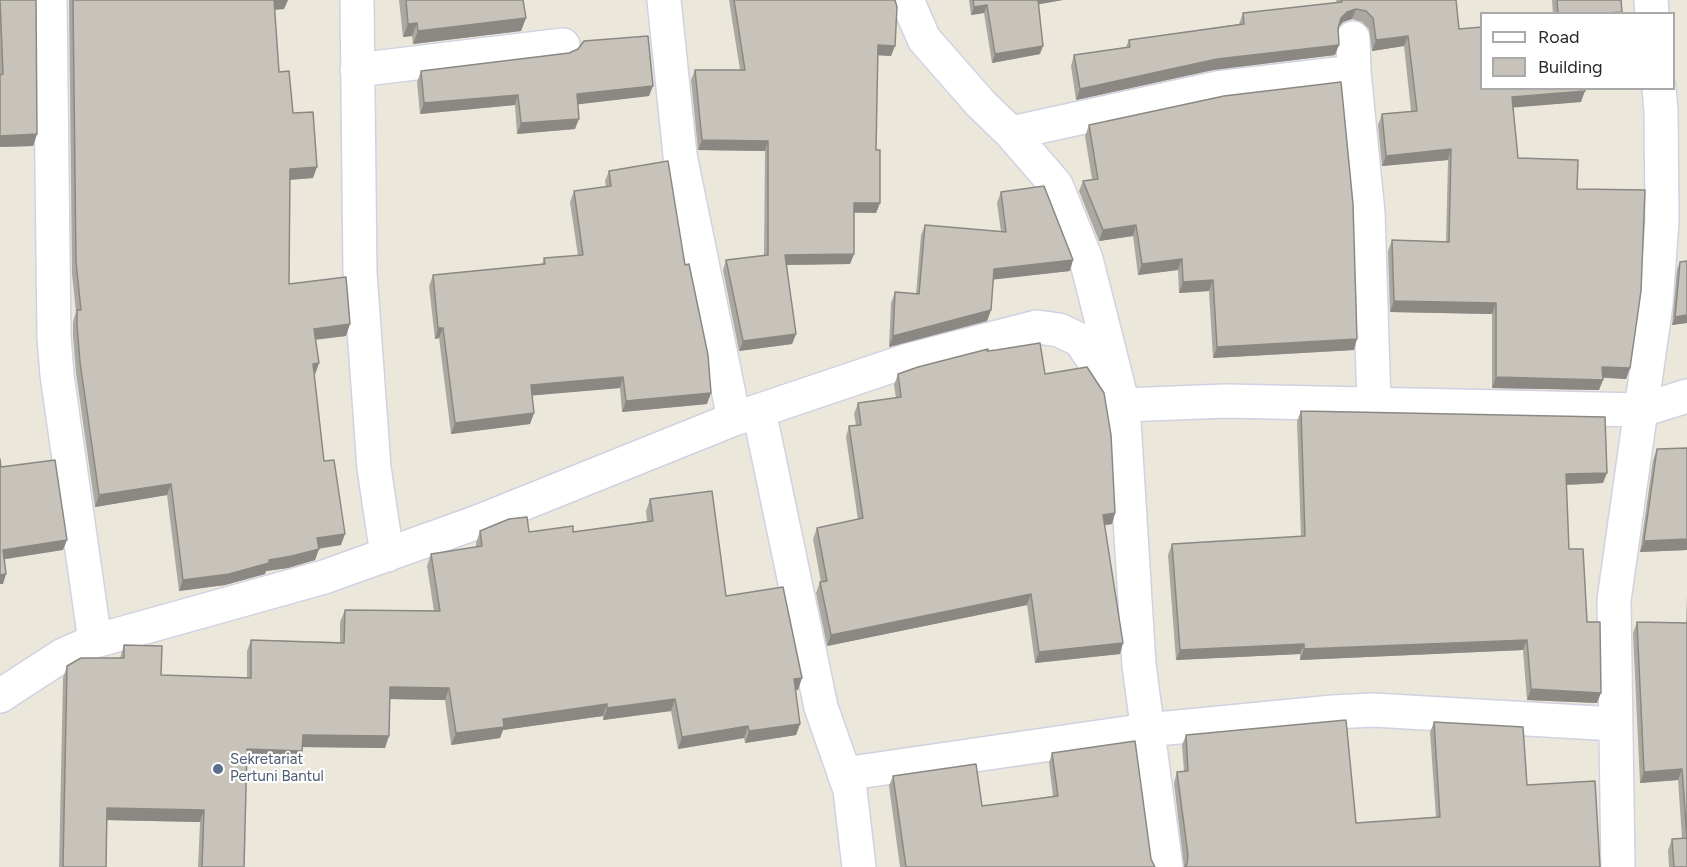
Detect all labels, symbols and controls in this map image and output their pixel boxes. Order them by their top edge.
legend [1480,12,1675,90]
text: Road [1538,26,1579,48]
text: Building [1538,56,1603,78]
place label: Sekretariat Pertuni Bantul [230,751,324,786]
marker: Sekretariat Pertuni Bantul [211,762,225,776]

